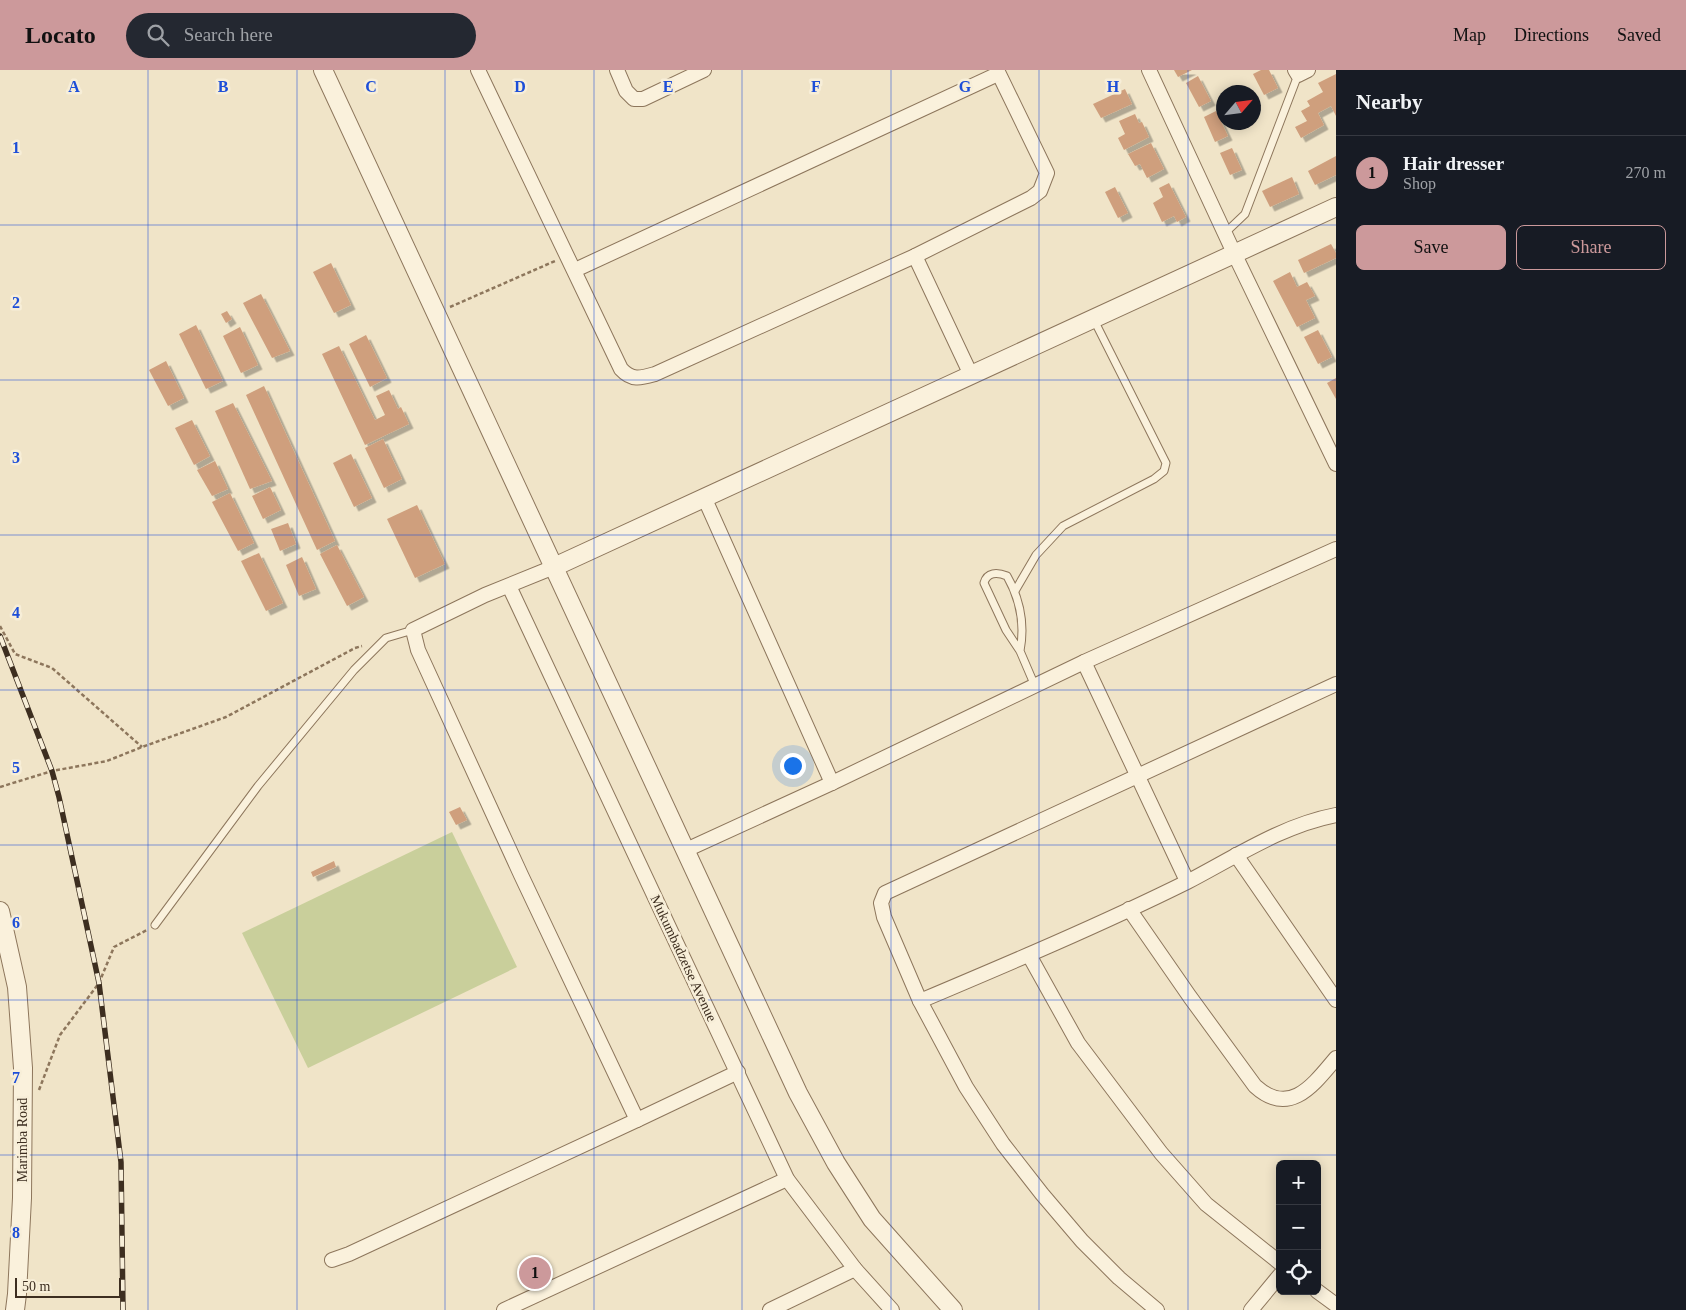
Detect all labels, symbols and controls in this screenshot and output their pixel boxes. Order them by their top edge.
search box [126,13,476,58]
icon: search [144,21,172,49]
text: Locato [25,22,96,48]
text: Search here [184,24,273,45]
text: Map [1453,25,1486,45]
text: Directions [1514,25,1589,45]
text: Saved [1617,25,1661,45]
text: A [68,78,80,95]
text: B [218,78,229,95]
text: C [365,78,377,95]
text: D [514,78,526,95]
text: E [663,78,673,95]
text: F [811,78,821,95]
text: G [959,78,972,95]
text: H [1107,78,1120,95]
north arrow [1216,85,1261,130]
text: Nearby [1356,90,1423,114]
text: 1 [12,139,20,156]
text: Hair dresser [1403,153,1504,174]
text: 1 [1368,164,1376,181]
text: 270 m [1626,164,1666,181]
text: Shop [1403,175,1436,192]
button: Save [1356,225,1506,270]
button: Share [1516,225,1666,270]
text: 2 [12,294,20,311]
text: 3 [12,449,20,466]
text: 4 [12,604,20,621]
your location [780,753,806,779]
text: 5 [12,759,20,776]
street label: Mukumbadzetse Avenue [648,893,719,1024]
text: 6 [12,914,20,931]
text: 7 [12,1069,20,1086]
street label: Marimba Road [15,1098,30,1182]
map controls [1276,1160,1321,1295]
button: + [1276,1160,1321,1205]
button: − [1276,1205,1321,1250]
text: 8 [12,1224,20,1241]
button: locate [1276,1250,1321,1295]
pin: 1 [519,1254,551,1292]
scale bar [15,1275,121,1298]
text: 50 m [22,1279,50,1294]

